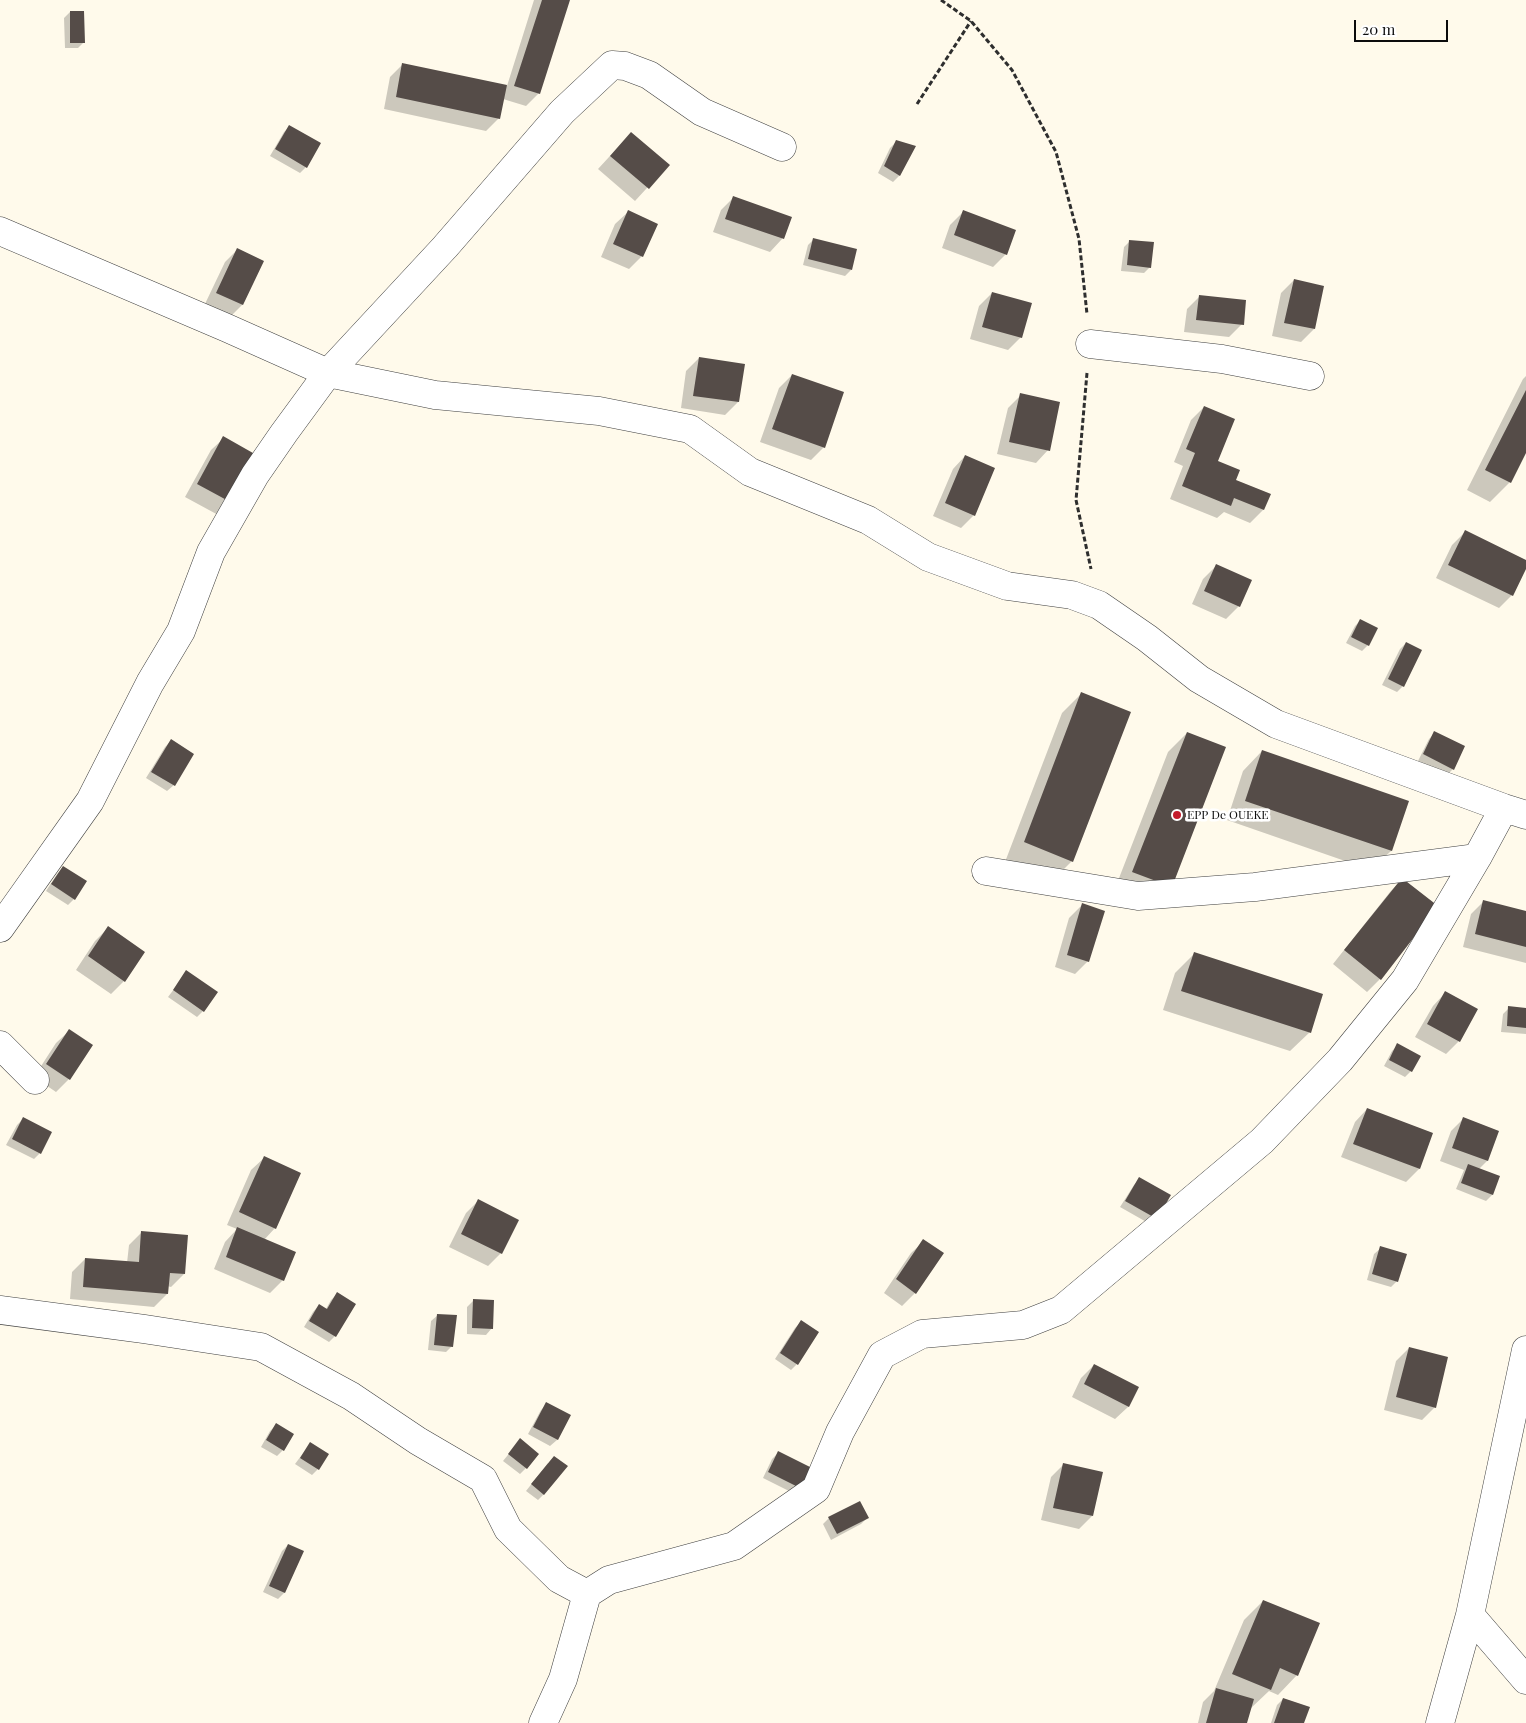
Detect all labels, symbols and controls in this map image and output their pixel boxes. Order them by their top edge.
scale bar [1356,10,1450,42]
text: 20 m [1362,19,1395,39]
place label: EPP De OUEKE [1187,808,1269,822]
marker: EPP De OUEKE [1171,809,1183,821]

